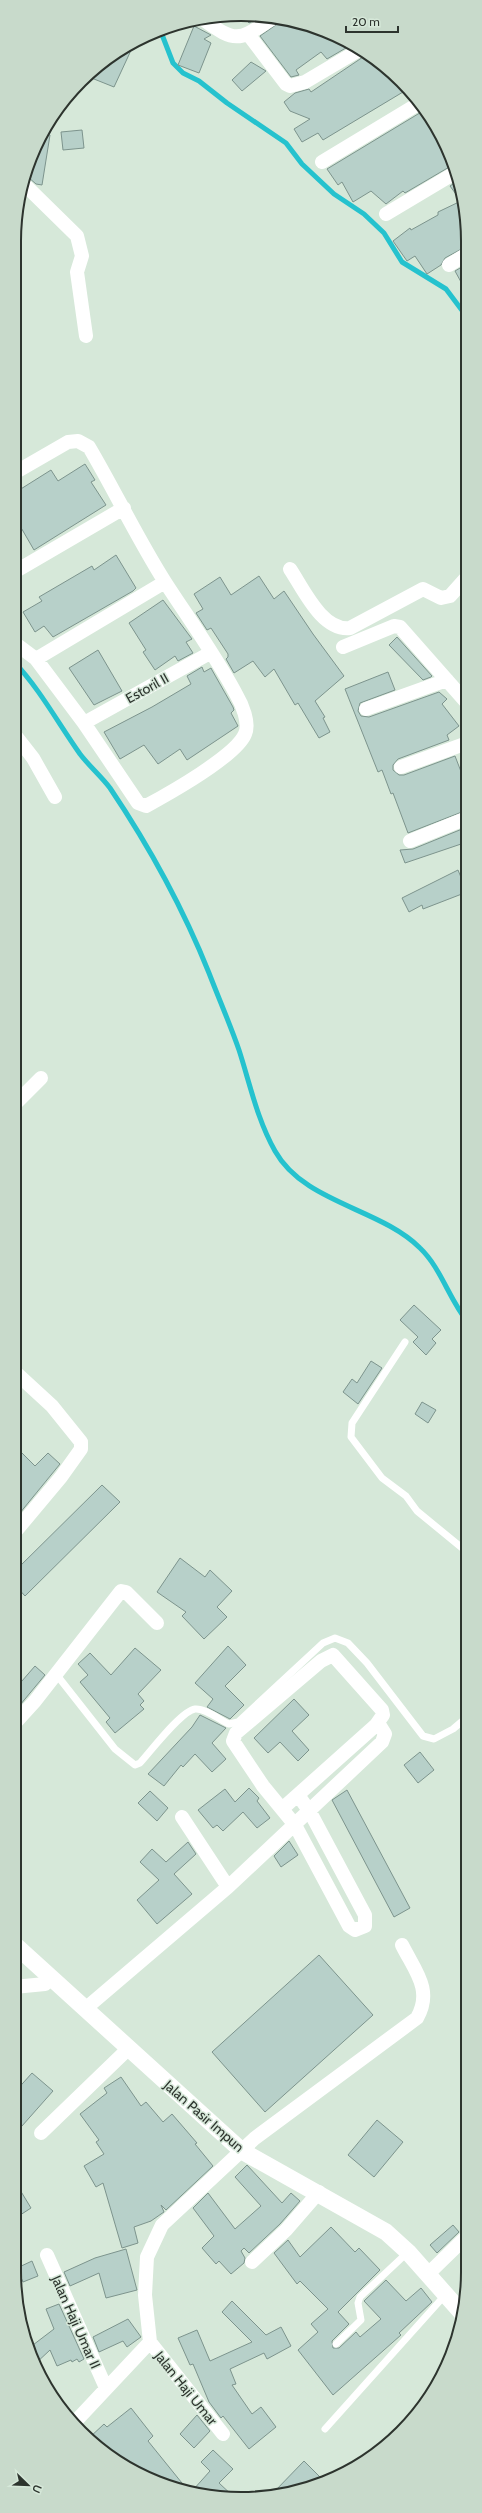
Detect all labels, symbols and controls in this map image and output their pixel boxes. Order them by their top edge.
scale bar [346,8,398,34]
text: 20 m [352,14,380,29]
street label: Estoril II [122,669,172,707]
street label: Jalan Pasir Impun [159,2076,248,2156]
street label: Jalan Haji Umar II [47,2272,105,2371]
street label: Jalan Haji Umar [150,2347,222,2429]
north arrow [8,2465,48,2505]
text: U [29,2483,45,2495]

